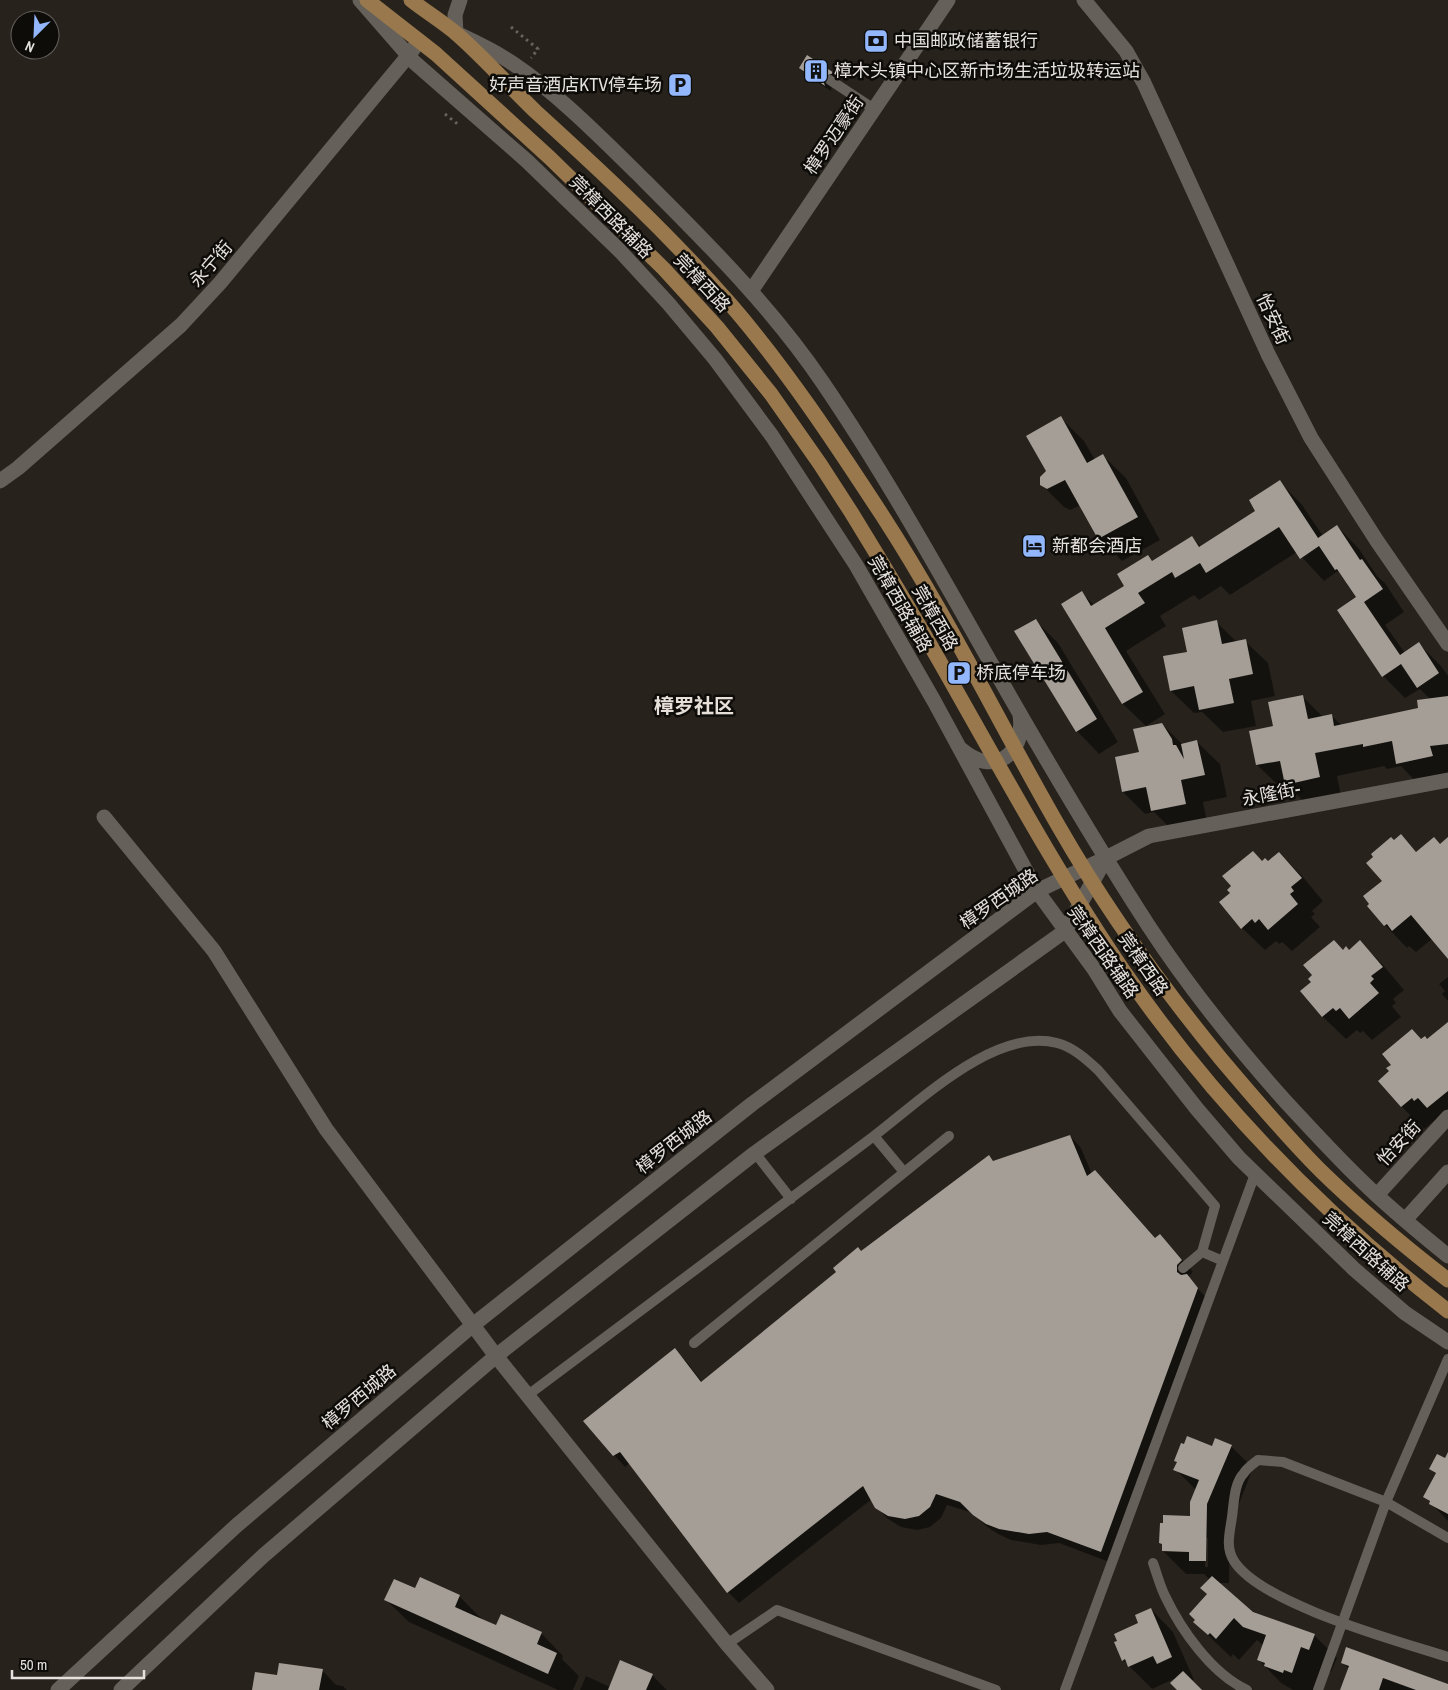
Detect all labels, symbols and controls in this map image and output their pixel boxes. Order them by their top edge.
north arrow [10,10,60,60]
bank icon: 中国邮政储蓄银行 [863,28,889,54]
place label: 中国邮政储蓄银行 [894,28,1038,53]
text: N [22,37,37,57]
building icon: 樟木头镇中心区新市场生活垃圾转运站 [803,58,829,84]
place label: 樟木头镇中心区新市场生活垃圾转运站 [834,58,1140,83]
place label: 好声音酒店KTV停车场 [489,72,662,97]
parking icon: 好声音酒店KTV停车场 [667,72,693,98]
street label: 樟罗迈豪街 [798,90,869,179]
street label: 莞樟西路辅路 [564,170,658,264]
street label: 永宁街 [183,235,238,292]
street label: 莞樟西路 [669,248,736,318]
street label: 怡安街 [1251,289,1296,349]
hotel icon: 新都会酒店 [1021,533,1047,559]
place label: 新都会酒店 [1052,533,1142,558]
street label: 莞樟西路辅路 [864,552,936,656]
street label: 莞樟西路 [908,581,962,655]
parking icon: 桥底停车场 [946,660,972,686]
place label: 桥底停车场 [976,660,1066,685]
district label: 樟罗社区 [654,692,734,719]
street label: 永隆街- [1240,776,1302,811]
street label: 樟罗西城路 [955,863,1043,935]
street label: 莞樟西路辅路 [1063,902,1143,1002]
street label: 莞樟西路 [1114,928,1172,1000]
street label: 樟罗西城路 [631,1104,717,1179]
street label: 怡安街 [1371,1114,1426,1171]
street label: 莞樟西路辅路 [1318,1206,1415,1297]
street label: 樟罗西城路 [316,1358,401,1435]
scale bar [12,1648,145,1680]
text: 50 m [20,1654,47,1675]

